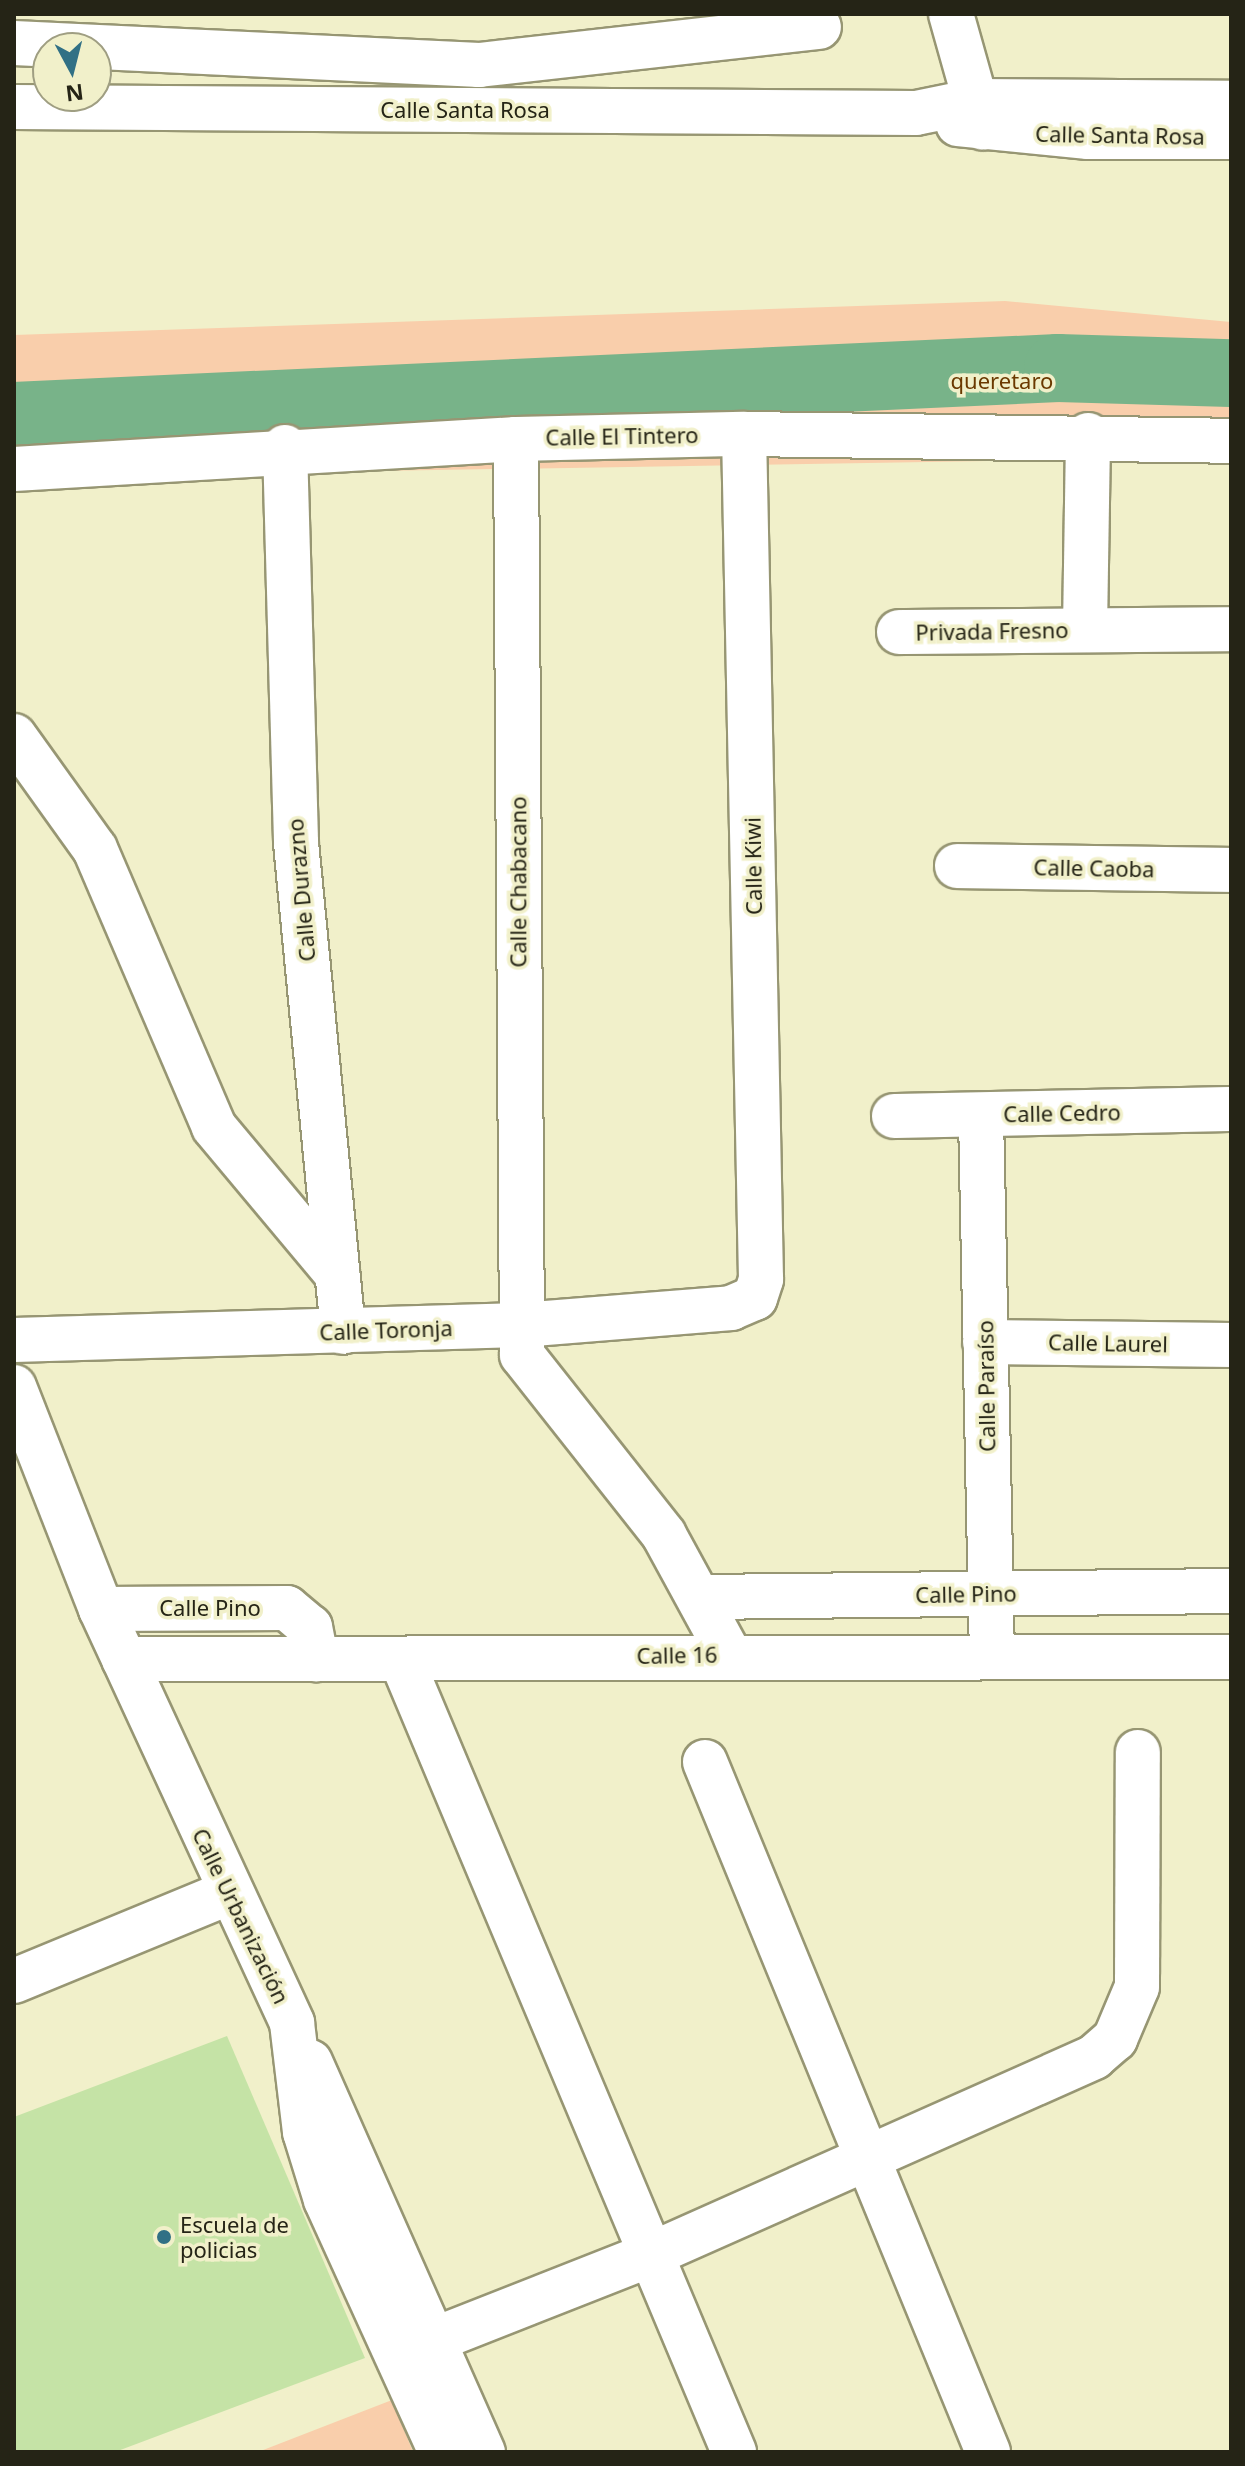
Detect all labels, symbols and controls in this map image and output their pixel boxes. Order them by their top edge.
north arrow [32,32,112,112]
text: N [64,78,85,110]
street label: Calle Santa Rosa [380,97,550,123]
street label: Calle Santa Rosa [1035,120,1205,150]
park label: queretaro [951,368,1053,394]
street label: Calle El Tintero [545,421,699,451]
street label: Privada Fresno [915,616,1069,646]
street label: Calle Chabacano [505,796,531,968]
street label: Calle Durazno [282,817,320,963]
street label: Calle Kiwi [739,817,767,915]
street label: Calle Caoba [1033,854,1155,882]
street label: Calle Cedro [1003,1099,1121,1127]
street label: Calle Toronja [319,1314,453,1346]
street label: Calle Paraíso [972,1320,1000,1452]
street label: Calle Laurel [1048,1329,1168,1357]
street label: Calle Pino [915,1580,1017,1608]
street label: Calle Pino [159,1595,261,1621]
street label: Calle 16 [636,1641,718,1669]
street label: Calle Urbanización [187,1824,295,2008]
place label: Escuela de policias [180,2211,289,2262]
marker: Escuela de policias [155,2228,173,2246]

